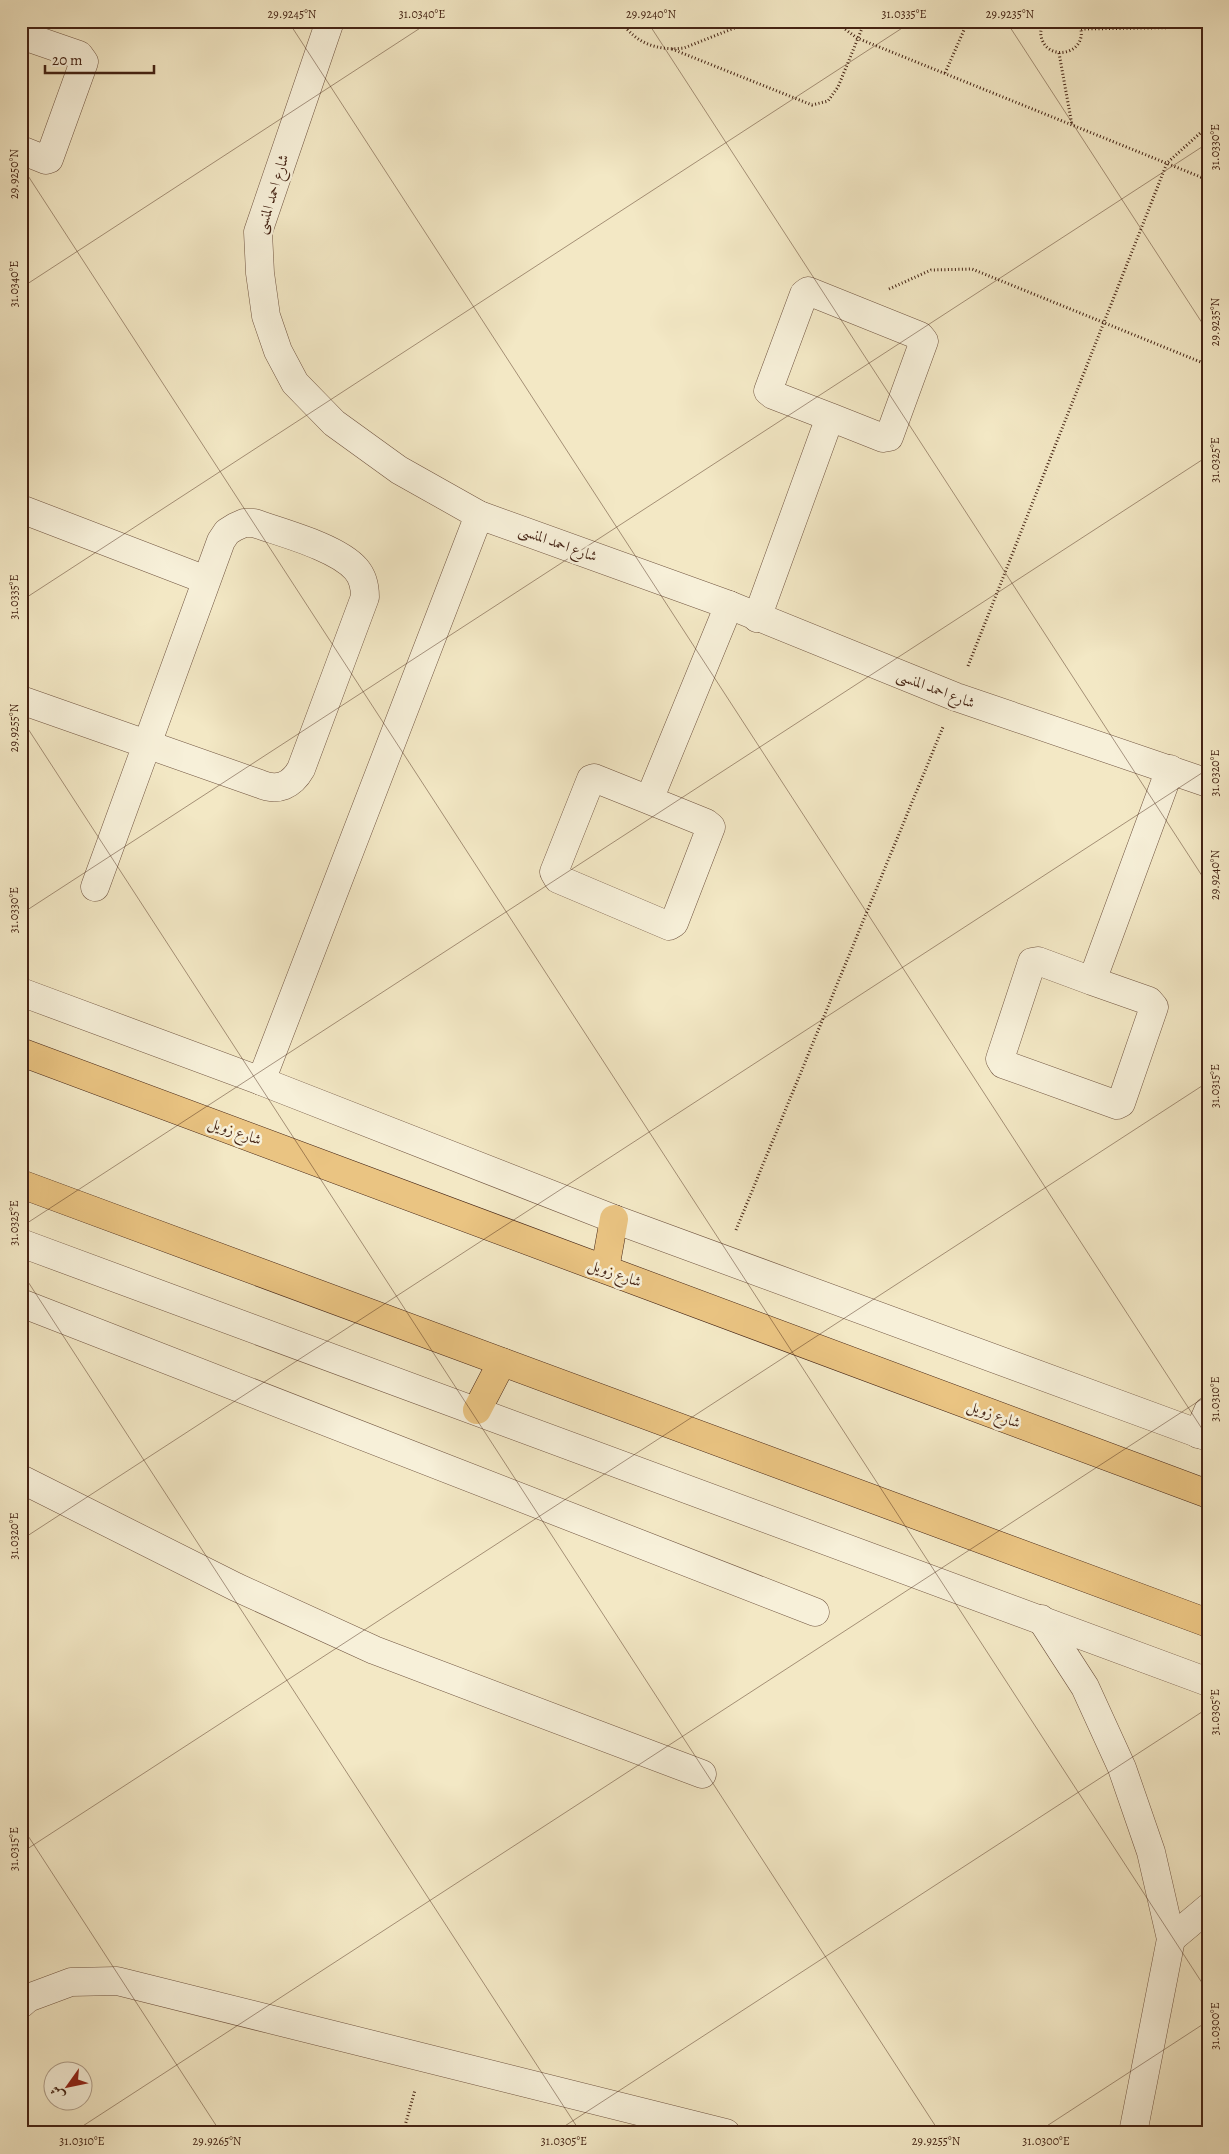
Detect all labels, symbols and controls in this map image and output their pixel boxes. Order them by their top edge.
text: 29.9245°N [268,6,317,22]
text: 31.0340°E [399,6,445,22]
text: 29.9240°N [626,6,676,22]
text: 31.0335°E [881,6,927,22]
text: 29.9235°N [986,6,1035,22]
scale bar [45,42,154,74]
text: 20 m [52,50,83,70]
text: 31.0330°E [1207,124,1223,170]
text: 29.9250°N [6,149,22,199]
street label: شارع احمد المنسى [250,152,296,237]
text: 31.0340°E [6,261,22,307]
text: 29.9235°N [1207,297,1223,346]
text: 31.0325°E [1207,437,1223,483]
street label: شارع احمد المنسى [515,520,600,569]
text: 31.0335°E [6,574,22,620]
street label: شارع احمد المنسى [893,665,978,716]
text: 29.9255°N [6,703,22,752]
text: 31.0320°E [1207,750,1223,796]
text: 29.9240°N [1207,850,1223,900]
text: 31.0330°E [6,887,22,933]
text: 31.0315°E [1207,1064,1223,1108]
street label: شارع زويل [205,1112,264,1153]
text: 31.0325°E [6,1200,22,1246]
street label: شارع زويل [585,1254,644,1295]
text: 31.0310°E [1207,1376,1223,1422]
street label: شارع زويل [964,1395,1023,1436]
text: 31.0320°E [6,1513,22,1559]
text: 31.0305°E [1207,1689,1223,1735]
text: 31.0315°E [6,1827,22,1871]
text: 31.0300°E [1207,2002,1223,2050]
north arrow [42,2062,92,2112]
text: ش [46,2082,69,2104]
text: 31.0310°E [59,2133,105,2149]
text: 29.9265°N [193,2133,242,2149]
text: 31.0305°E [541,2133,587,2149]
text: 29.9255°N [912,2133,961,2149]
text: 31.0300°E [1022,2133,1070,2149]

